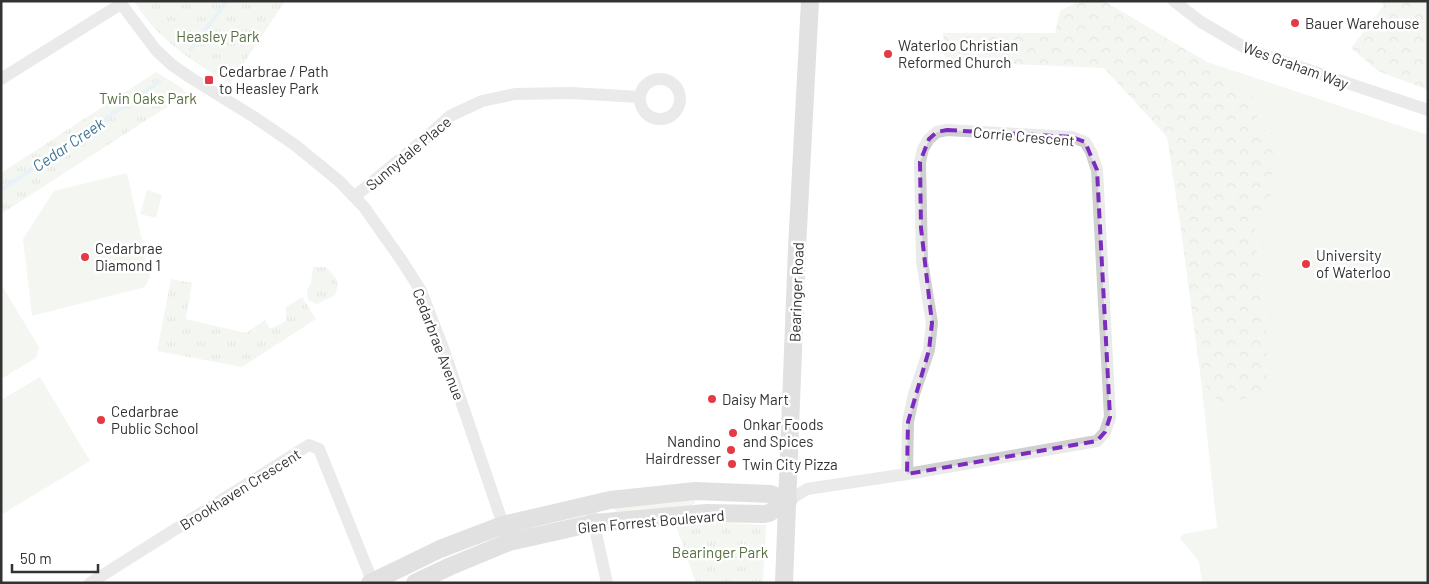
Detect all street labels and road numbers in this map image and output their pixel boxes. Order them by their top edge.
street label: Wes Graham Way [1241,38,1351,92]
street label: Sunnydale Place [362,112,454,194]
street label: Corrie Crescent [972,123,1076,149]
street label: Bearinger Road [785,242,807,342]
street label: Cedarbrae Avenue [409,286,469,402]
street label: Brookhaven Crescent [176,445,304,533]
street label: Glen Forrest Boulevard [577,506,725,536]

